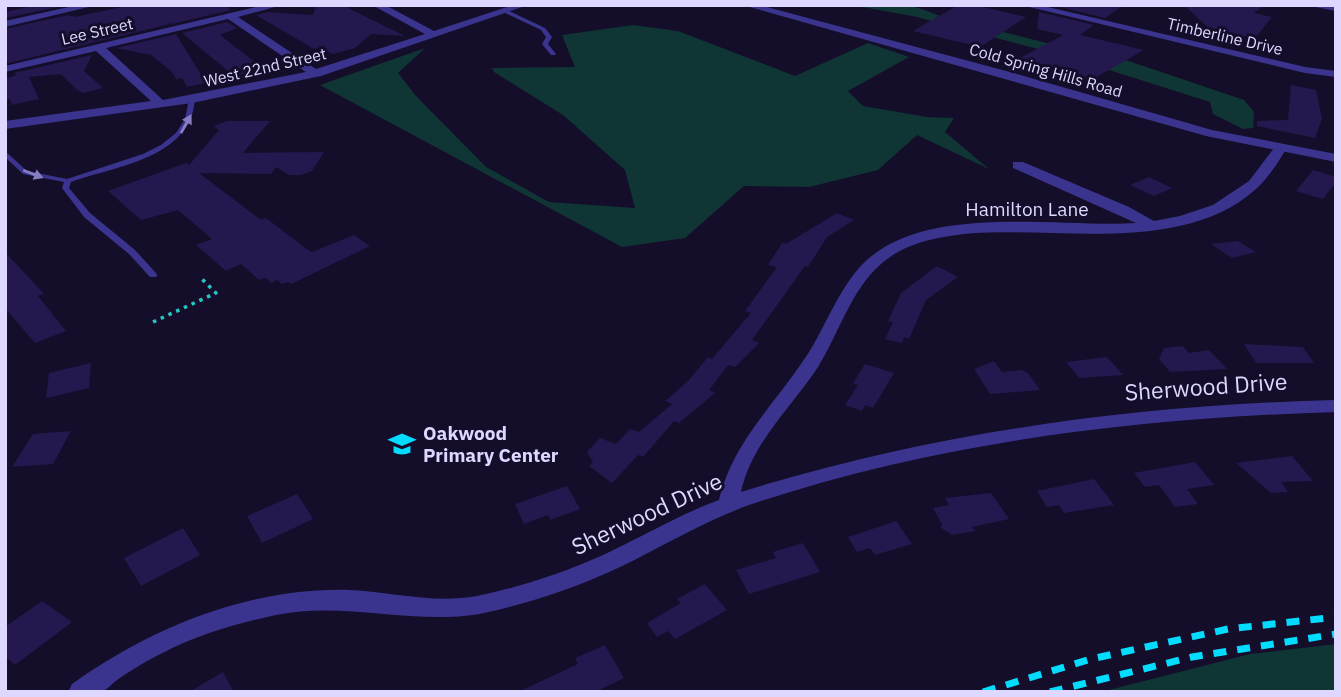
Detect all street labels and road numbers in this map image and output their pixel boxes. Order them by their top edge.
street label: Lee Street [59,13,135,49]
street label: Timberline Drive [1165,13,1285,59]
street label: Cold Spring Hills Road [967,39,1125,101]
street label: West 22nd Street [202,43,328,91]
street label: Hamilton Lane [965,197,1089,221]
street label: Sherwood Drive [1124,365,1288,407]
street label: Sherwood Drive [566,465,727,561]

